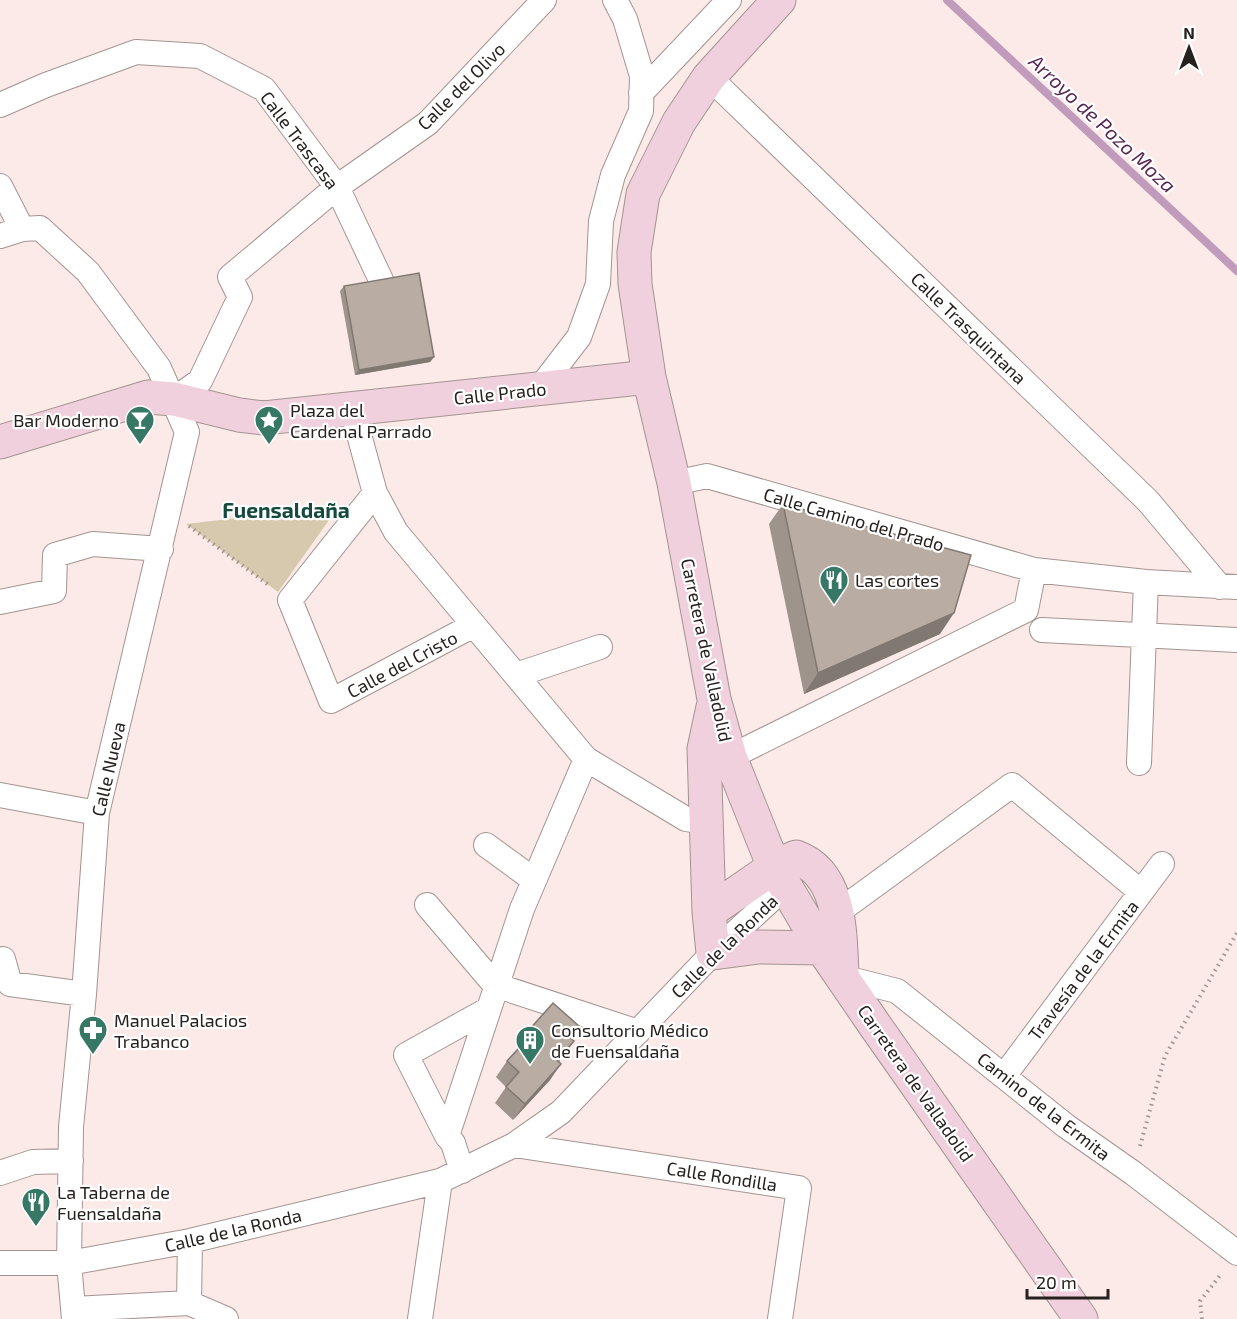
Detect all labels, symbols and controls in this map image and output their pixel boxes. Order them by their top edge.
north arrow [1159,18,1219,78]
text: N [1183,23,1195,42]
street label: Calle del Olivo [413,38,509,134]
water label: Arroyo de Pozo Moza [1023,48,1181,198]
street label: Calle Trascasa [256,87,344,193]
street label: Calle Trasquintana [907,267,1031,389]
street label: Calle Prado [453,377,547,409]
place label: Plaza del Cardenal Parrado [290,399,432,442]
bar icon: Bar Moderno [124,404,156,446]
place icon: Plaza del Cardenal Parrado [253,404,285,446]
place label: Bar Moderno [13,409,119,431]
street label: Calle Camino del Prado [761,483,947,555]
district label: Fuensaldaña [222,497,350,522]
street label: Carretera de Valladolid [677,556,737,744]
restaurant icon: Las cortes [818,564,850,606]
place label: Las cortes [855,569,939,591]
street label: Calle del Cristo [343,626,461,702]
street label: Calle Nueva [86,720,130,818]
street label: Calle de la Ronda [666,890,782,1002]
street label: Travesía de la Ermita [1023,895,1143,1045]
street label: Carretera de Valladolid [853,1000,979,1166]
place label: Manuel Palacios Trabanco [114,1009,247,1052]
pharmacy icon: Manuel Palacios Trabanco [77,1014,109,1056]
place label: Consultorio Médico de Fuensaldaña [551,1019,709,1062]
building icon: Consultorio Médico de Fuensaldaña [514,1024,546,1066]
street label: Camino de la Ermita [973,1047,1115,1165]
street label: Calle Rondilla [665,1156,779,1196]
place label: La Taberna de Fuensaldaña [57,1181,170,1224]
restaurant icon: La Taberna de Fuensaldaña [20,1186,52,1228]
street label: Calle de la Ronda [162,1204,304,1256]
scale bar [1027,1262,1108,1300]
text: 20 m [1036,1271,1077,1293]

